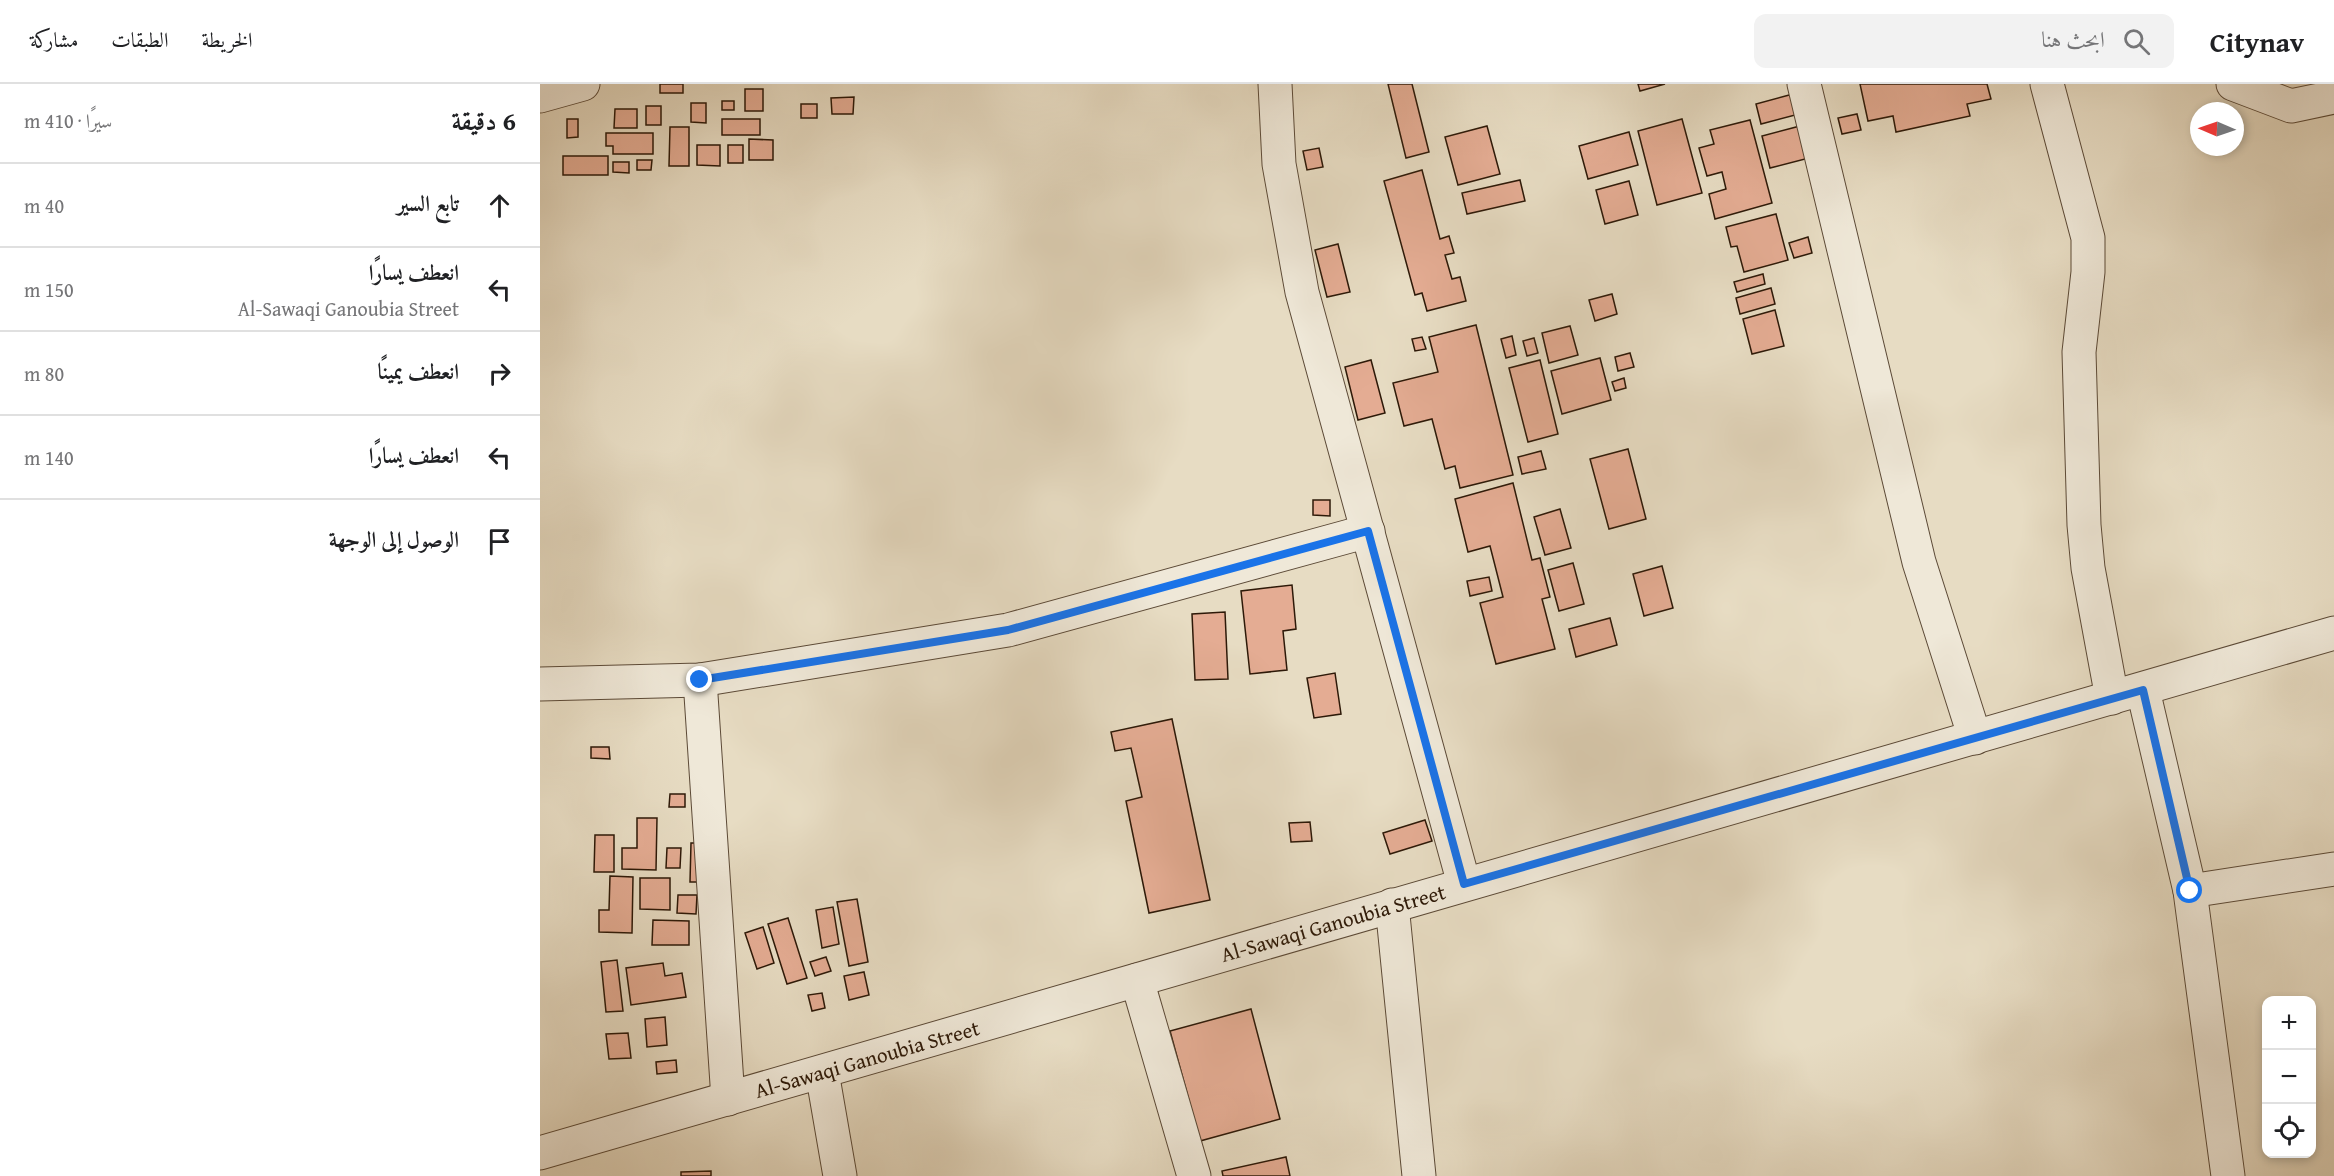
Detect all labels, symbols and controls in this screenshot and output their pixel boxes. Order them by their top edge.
search box [1754,14,2174,68]
text: Citynav [2210,21,2304,62]
text: ابحث هنا [2041,23,2105,55]
text: مشاركة [30,24,78,55]
text: الطبقات [111,24,168,55]
text: الخريطة [201,24,253,55]
icon: search [2120,25,2153,58]
text: 6 دقيقة [451,101,516,140]
north arrow [2190,102,2244,156]
text: سيرًا · 410 m [24,106,112,135]
text: تابع السير [397,187,459,219]
icon: ahead [483,189,516,222]
text: 40 m [24,191,64,220]
text: انعطف يسارًا [369,256,459,288]
icon: left [483,273,516,306]
text: 150 m [24,275,74,304]
text: Al-Sawaqi Ganoubia Street [238,294,459,323]
text: انعطف يمينًا [378,355,459,387]
icon: right [483,357,516,390]
text: 80 m [24,359,64,388]
text: انعطف يسارًا [369,439,459,471]
icon: left [483,441,516,474]
text: 140 m [24,443,74,472]
text: الوصول إلى الوجهة [329,523,459,555]
icon: arrive [483,525,516,558]
route end [686,666,712,692]
street label: Al-Sawaqi Ganoubia Street [1217,876,1450,970]
route start [2176,877,2202,903]
map controls [2262,996,2316,1158]
button: + [2262,996,2316,1050]
street label: Al-Sawaqi Ganoubia Street [751,1012,984,1106]
button: − [2262,1050,2316,1104]
button: locate [2262,1104,2316,1158]

